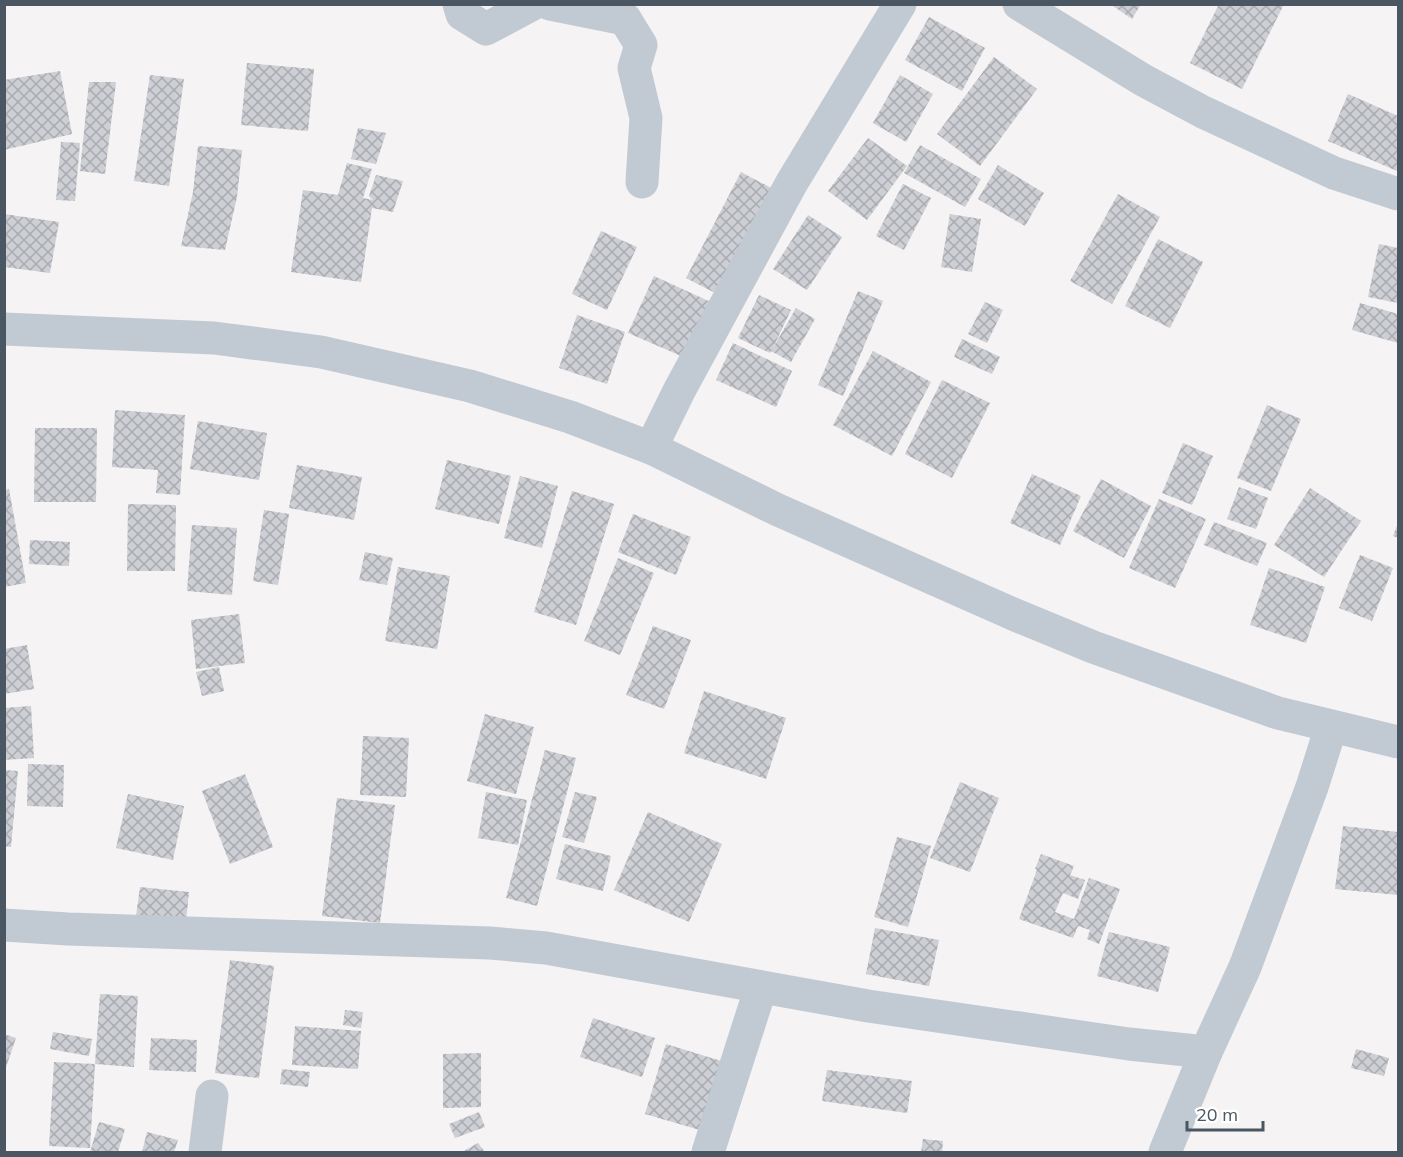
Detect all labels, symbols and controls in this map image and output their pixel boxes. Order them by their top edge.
scale bar [1187,1094,1264,1132]
text: 20 m [1196,1103,1238,1126]

